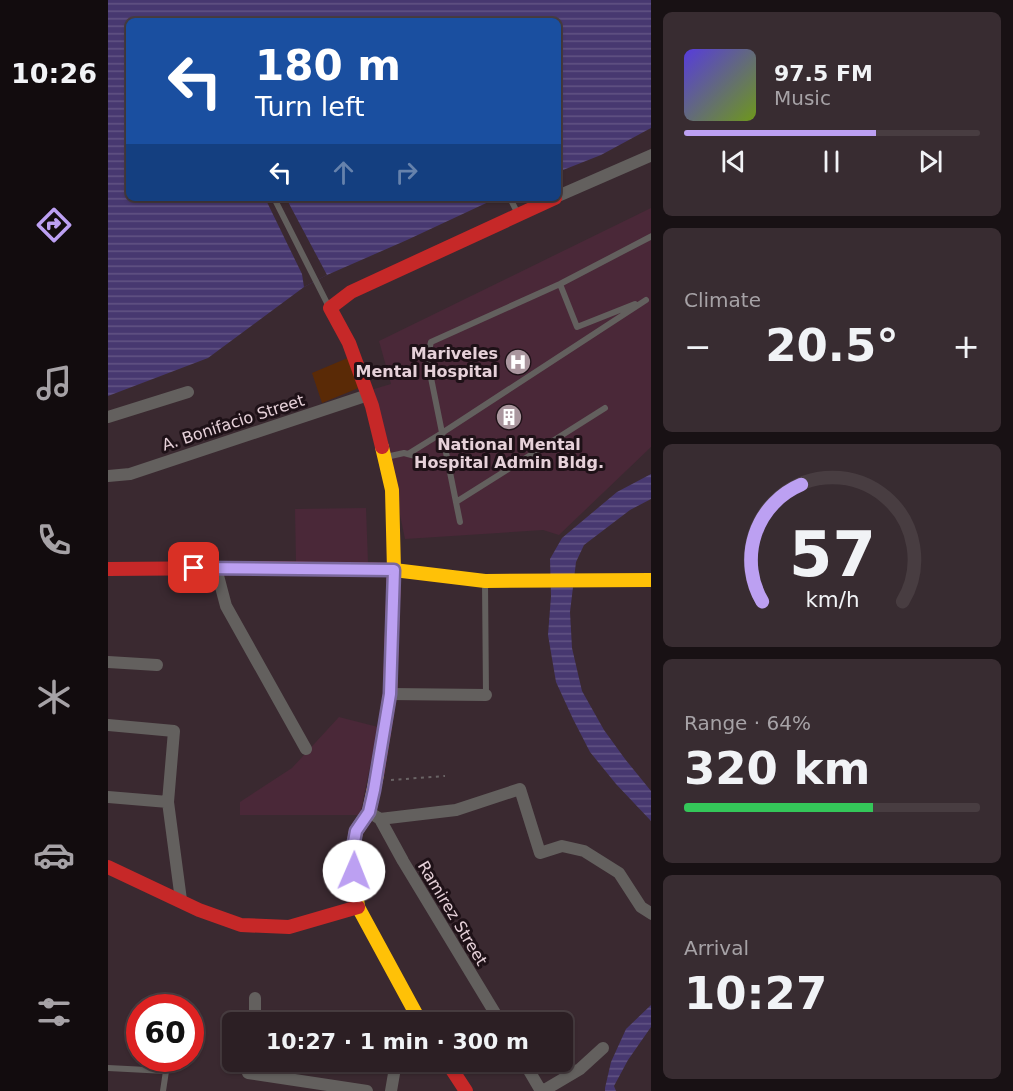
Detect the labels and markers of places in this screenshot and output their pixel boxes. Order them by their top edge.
place label: Mariveles Mental Hospital [356,344,498,381]
hospital icon: Mariveles Mental Hospital [503,347,533,377]
building icon: National Mental Hospital Admin Bldg. [494,402,524,432]
place label: National Mental Hospital Admin Bldg. [414,435,604,472]
pin [168,542,219,593]

